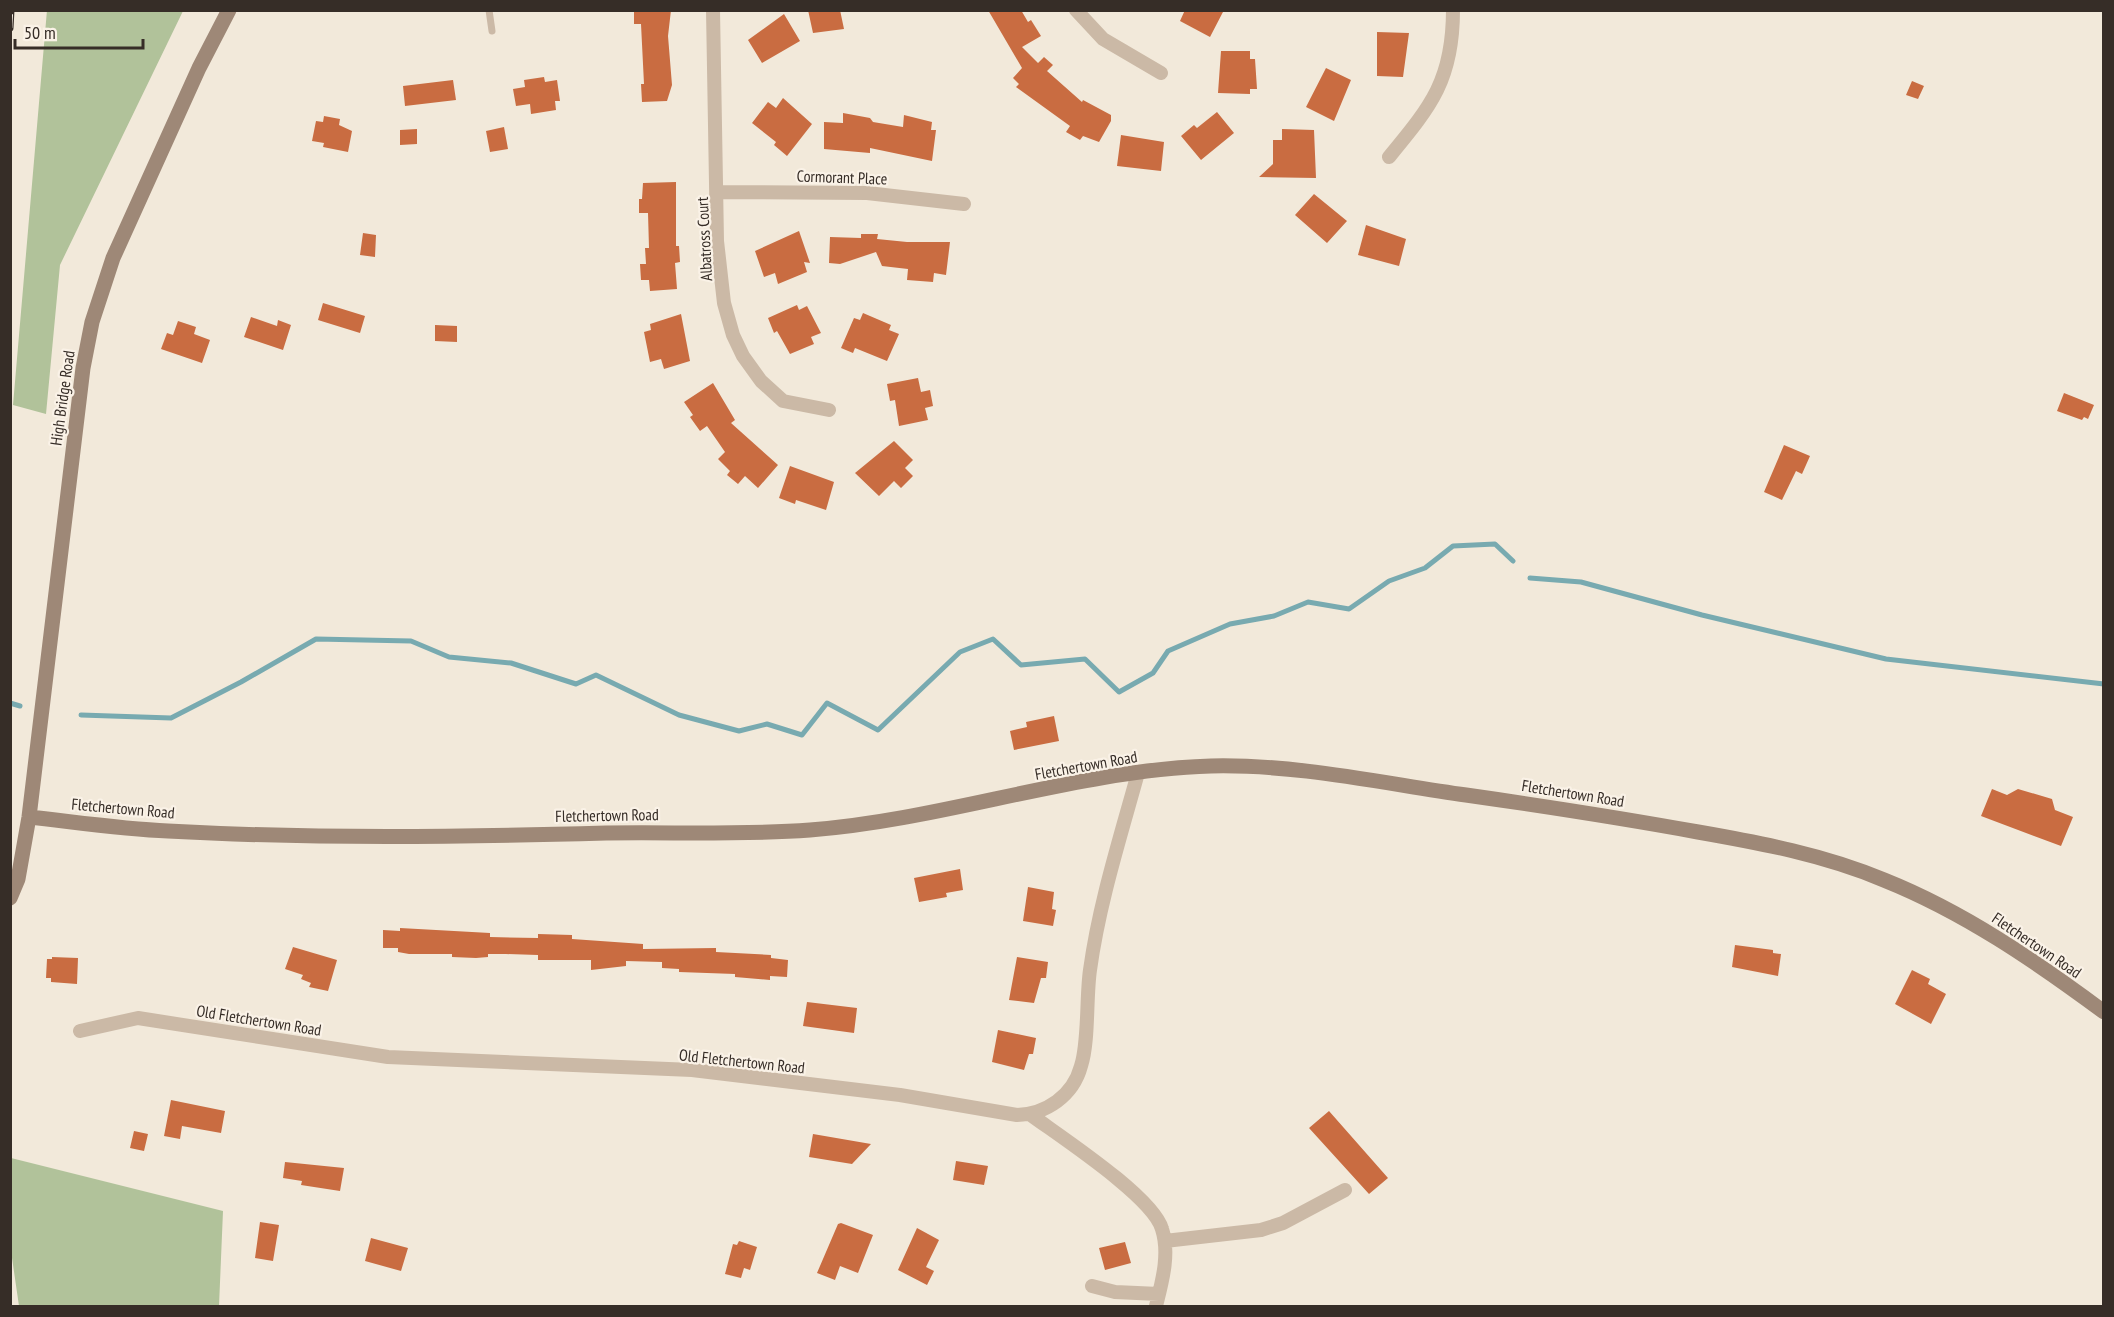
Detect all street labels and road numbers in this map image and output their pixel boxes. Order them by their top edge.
street label: Cormorant Place [796,165,888,189]
street label: Albatross Court [692,196,716,282]
street label: High Bridge Road [45,349,79,447]
street label: Fletchertown Road [1033,746,1139,784]
street label: Fletchertown Road [1520,775,1626,811]
street label: Fletchertown Road [71,794,176,822]
street label: Fletchertown Road [555,804,659,826]
street label: Fletchertown Road [1988,908,2086,982]
street label: Old Fletchertown Road [195,1000,323,1040]
street label: Old Fletchertown Road [678,1044,806,1078]

